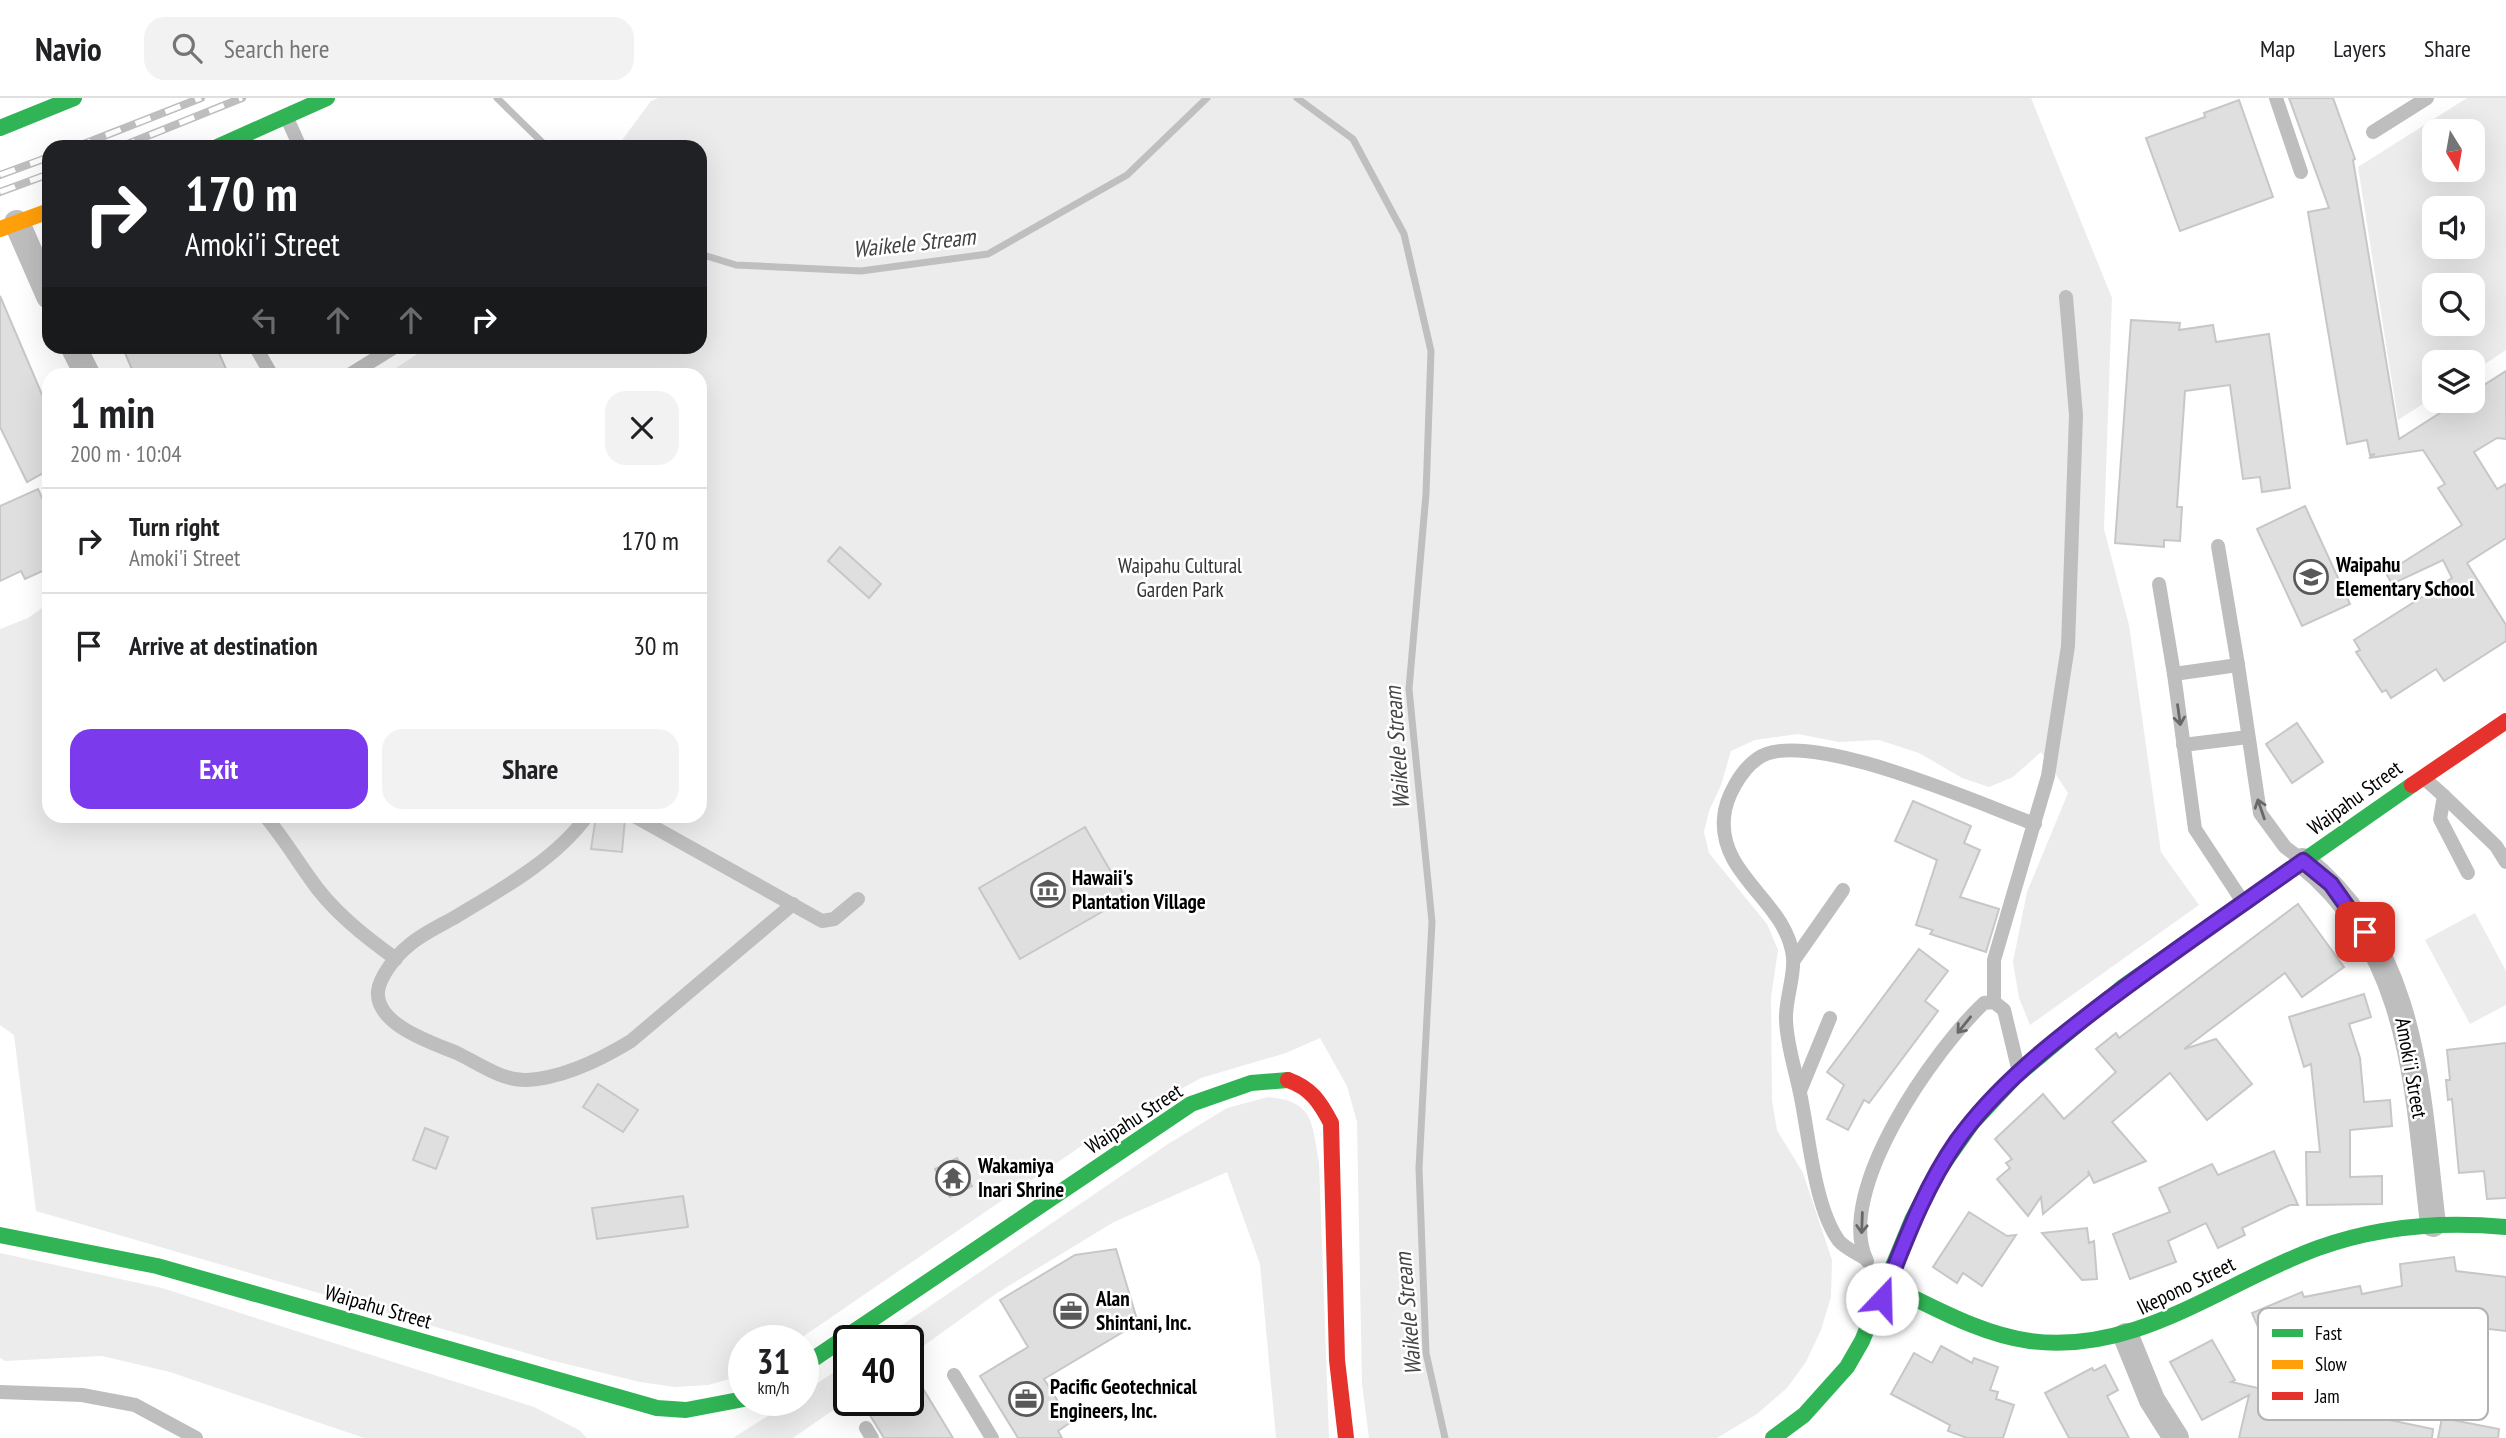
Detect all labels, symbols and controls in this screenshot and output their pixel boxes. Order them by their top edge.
search box [144,17,634,80]
text: Navio [35,27,102,70]
icon: search [168,29,206,67]
text: Search here [224,32,329,65]
text: Map [2260,33,2295,64]
text: Layers [2333,33,2386,64]
text: Share [2424,33,2471,64]
north arrow [2422,119,2485,182]
map controls [2422,119,2485,413]
text: 170 m [185,161,298,225]
icon: right [70,168,161,259]
button: sound [2422,196,2485,259]
water label: Waikele Stream [851,221,979,263]
text: Amoki'i Street [185,223,340,265]
button: search [2422,273,2485,336]
icon: left [246,301,284,339]
icon: ahead [319,301,357,339]
icon: ahead [392,301,430,339]
icon: right [465,301,503,339]
button: layers [2422,350,2485,413]
text: 1 min [70,385,155,440]
button: close [605,391,679,465]
text: 200 m · 10:04 [70,439,182,468]
text: Turn right [129,510,220,543]
icon: right [70,522,108,560]
text: 170 m [621,524,679,557]
text: Amoki'i Street [129,543,240,572]
place label: Waipahu Elementary School [2335,551,2475,602]
park label: Waipahu Cultural Garden Park [1118,552,1242,603]
school or university icon: Waipahu Elementary School [2292,558,2330,596]
icon: arrive [70,627,108,665]
text: Arrive at destination [129,629,318,662]
text: 30 m [633,629,679,662]
water label: Waikele Stream [1378,684,1415,810]
one-way arrow [2173,703,2186,726]
button: Exit [70,729,368,809]
button: Share [382,729,679,809]
street label: Waipahu Street [2302,754,2407,841]
one-way arrow [2254,799,2266,820]
place label: Hawaii's Plantation Village [1072,864,1206,915]
museum icon: Hawaii's Plantation Village [1029,871,1067,909]
pin [2335,902,2395,962]
icon: arrive [2346,913,2384,951]
one-way arrow [1956,1015,1972,1033]
street label: Amoki'i Street [2389,1016,2434,1121]
street label: Waipahu Street [1080,1077,1187,1160]
place label: Wakamiya Inari Shrine [977,1152,1064,1203]
temple icon: Wakamiya Inari Shrine [934,1159,972,1197]
one-way arrow [1856,1211,1869,1234]
water label: Waikele Stream [1388,1250,1427,1377]
street label: Ikepono Street [2132,1250,2239,1321]
position arrow [1845,1262,1919,1336]
street label: Waipahu Street [321,1278,435,1335]
place label: Alan Shintani, Inc. [1095,1285,1192,1336]
office icon: Alan Shintani, Inc. [1052,1292,1090,1330]
legend [2258,1308,2488,1420]
text: Fast [2315,1321,2343,1345]
speed limit sign: 40 [833,1325,924,1416]
text: 31 [757,1338,790,1384]
text: Slow [2315,1352,2348,1376]
place label: Pacific Geotechnical Engineers, Inc. [1050,1373,1198,1424]
text: km/h [758,1376,789,1399]
office icon: Pacific Geotechnical Engineers, Inc. [1007,1380,1045,1418]
text: Jam [2314,1384,2340,1408]

